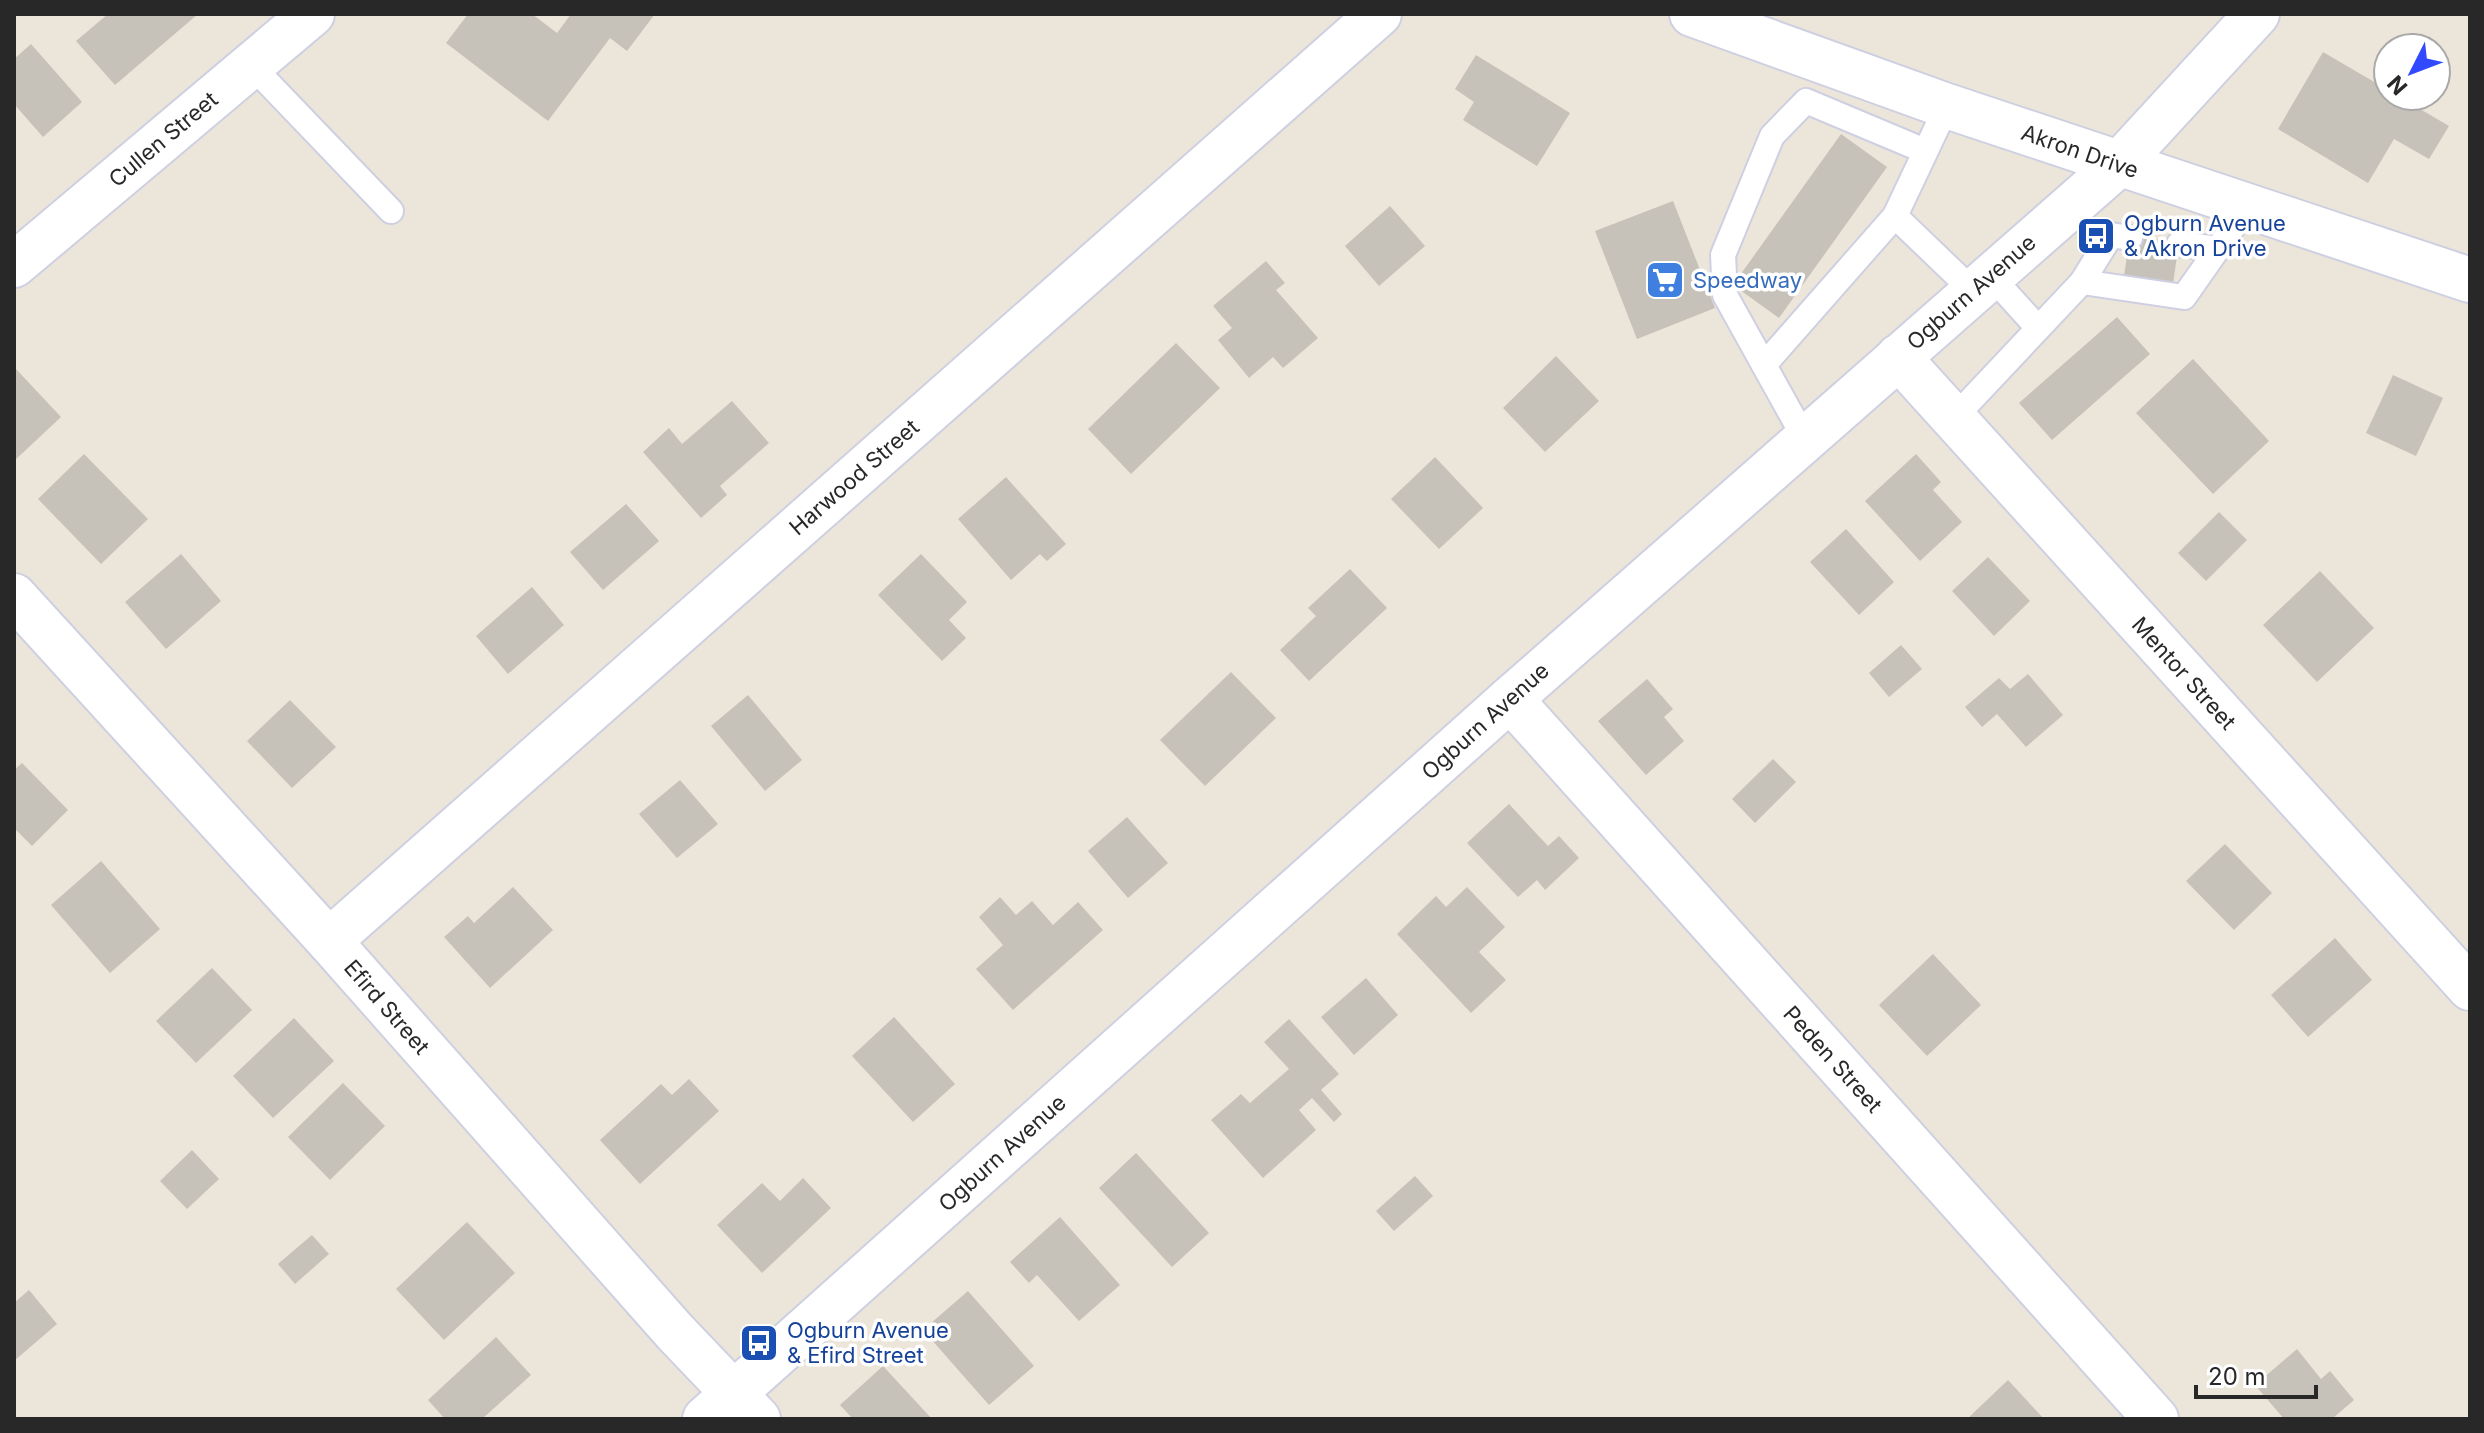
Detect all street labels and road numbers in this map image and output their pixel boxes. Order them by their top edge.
street label: Cullen Street [103,86,223,192]
street label: Akron Drive [2018,119,2142,183]
street label: Ogburn Avenue [1901,229,2041,355]
street label: Harwood Street [784,414,924,540]
street label: Mentor Street [2127,611,2241,735]
street label: Ogburn Avenue [1416,657,1554,785]
street label: Efird Street [339,955,435,1059]
street label: Peden Street [1778,1000,1888,1118]
street label: Ogburn Avenue [933,1089,1071,1217]

